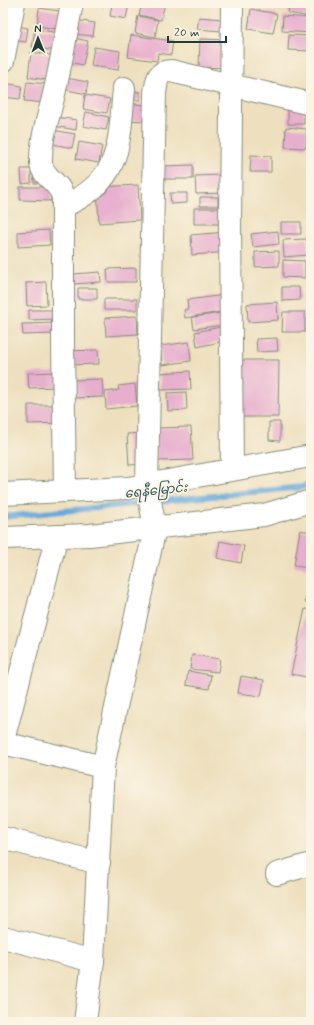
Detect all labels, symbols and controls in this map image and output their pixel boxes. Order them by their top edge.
north arrow [18,18,58,58]
scale bar [168,18,226,44]
text: N [34,22,42,36]
text: 20 m [174,25,200,41]
water label: ရေနီမြောင်း [124,477,190,505]

